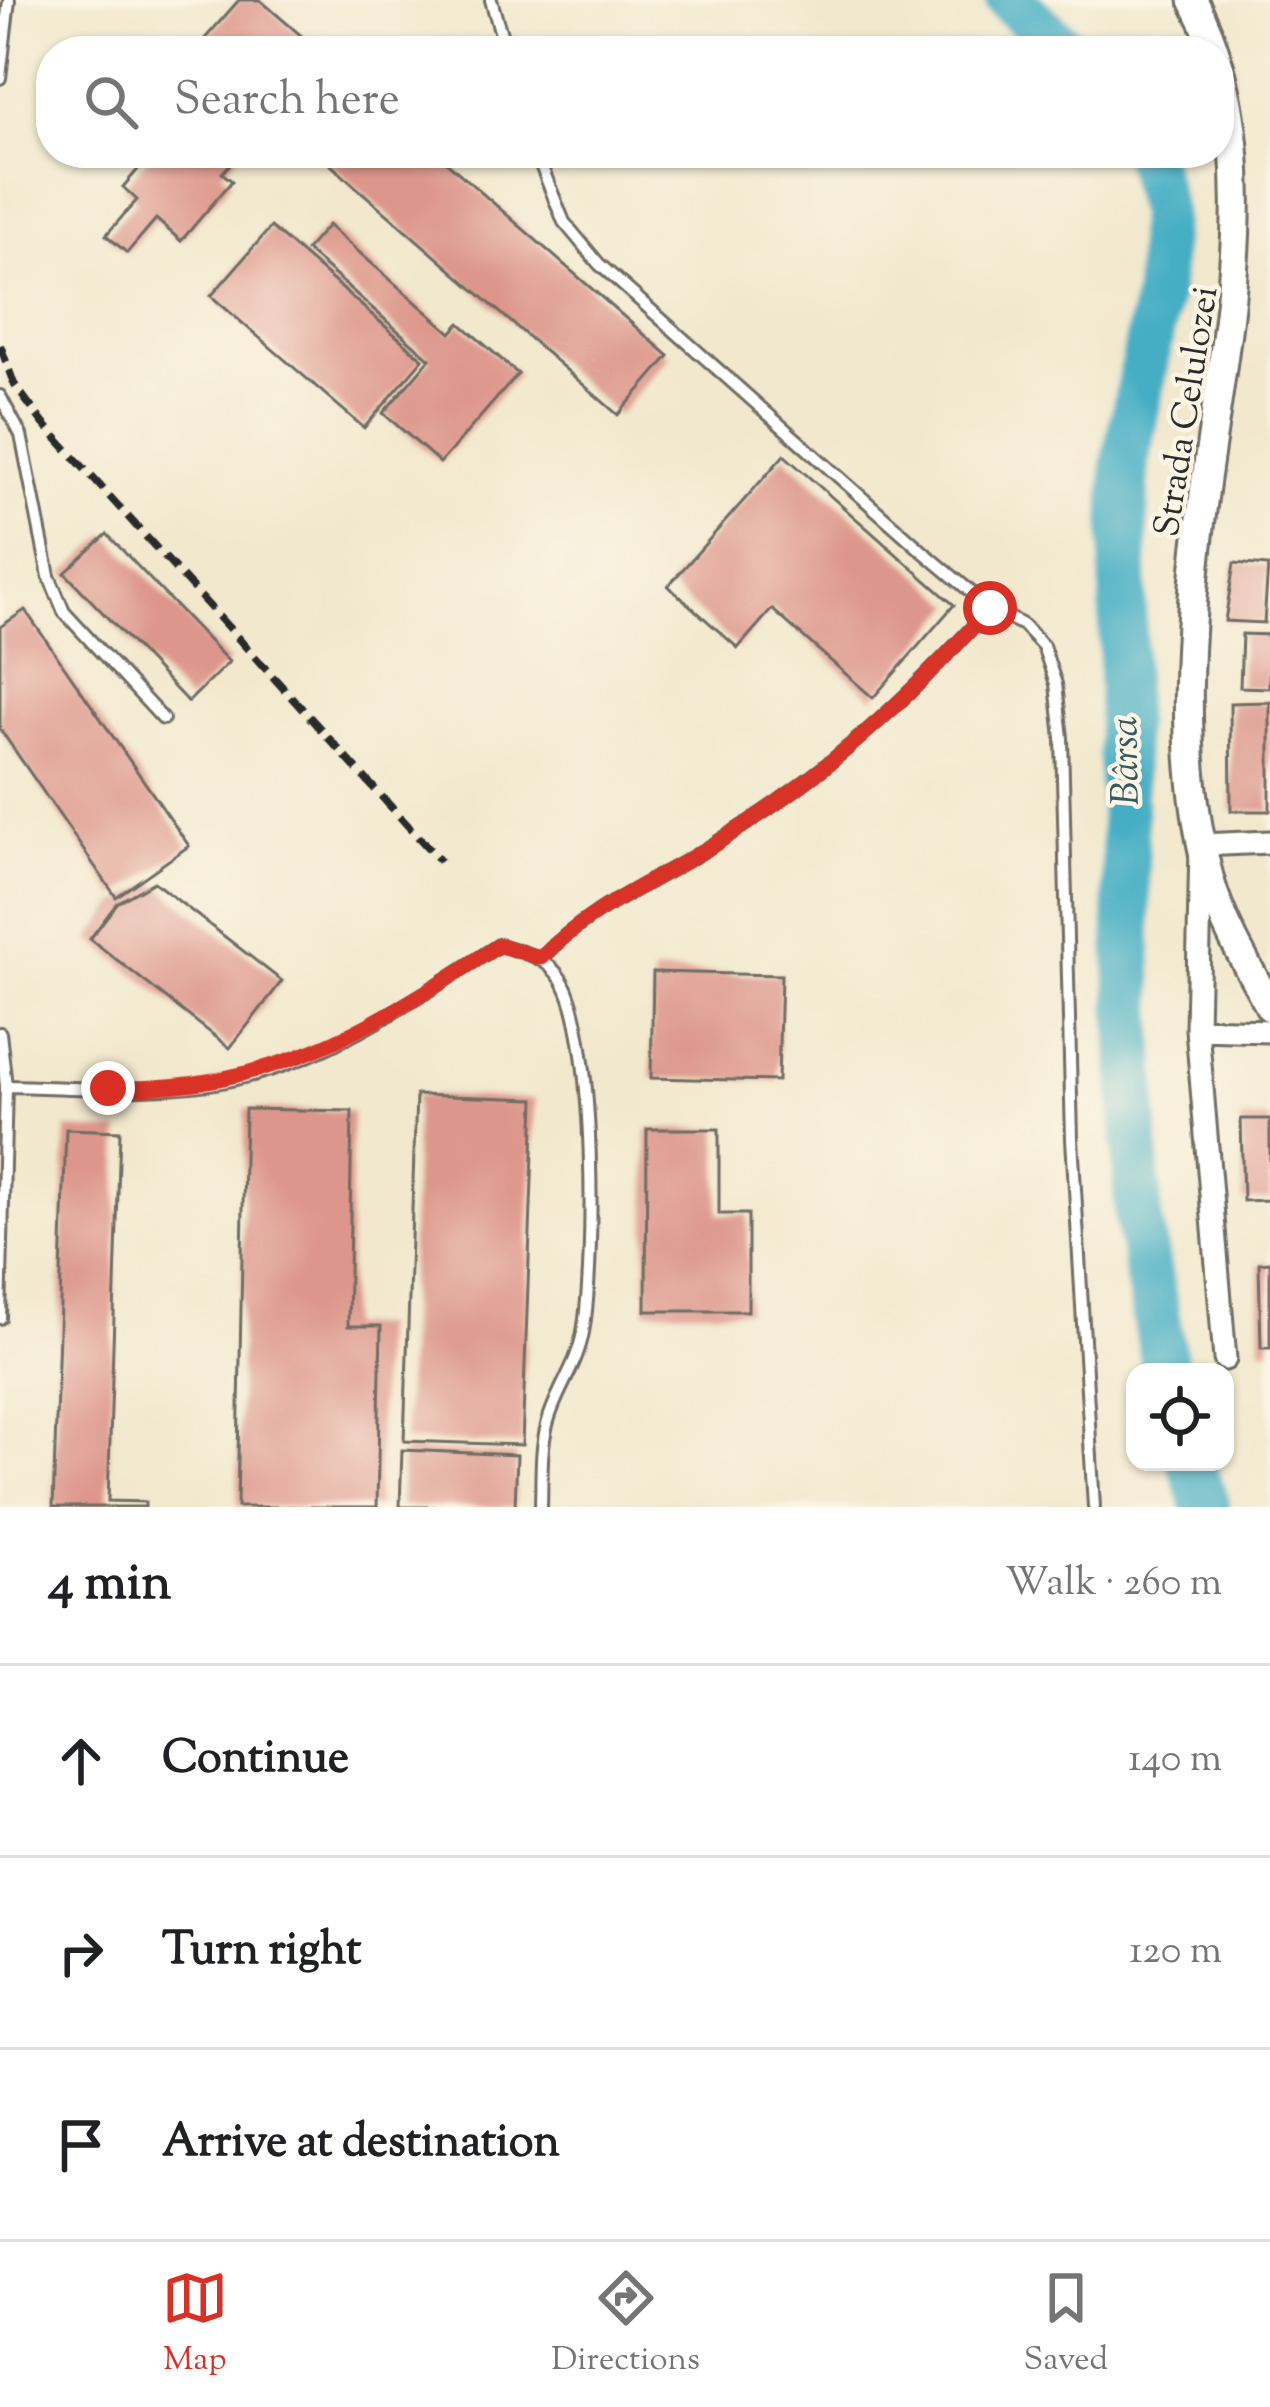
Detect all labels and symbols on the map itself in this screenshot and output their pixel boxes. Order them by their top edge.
street label: Strada Celulozei [1142,283,1233,541]
route start [963,581,1017,635]
water label: Bârsa [1099,716,1157,806]
route end [81,1061,135,1115]

